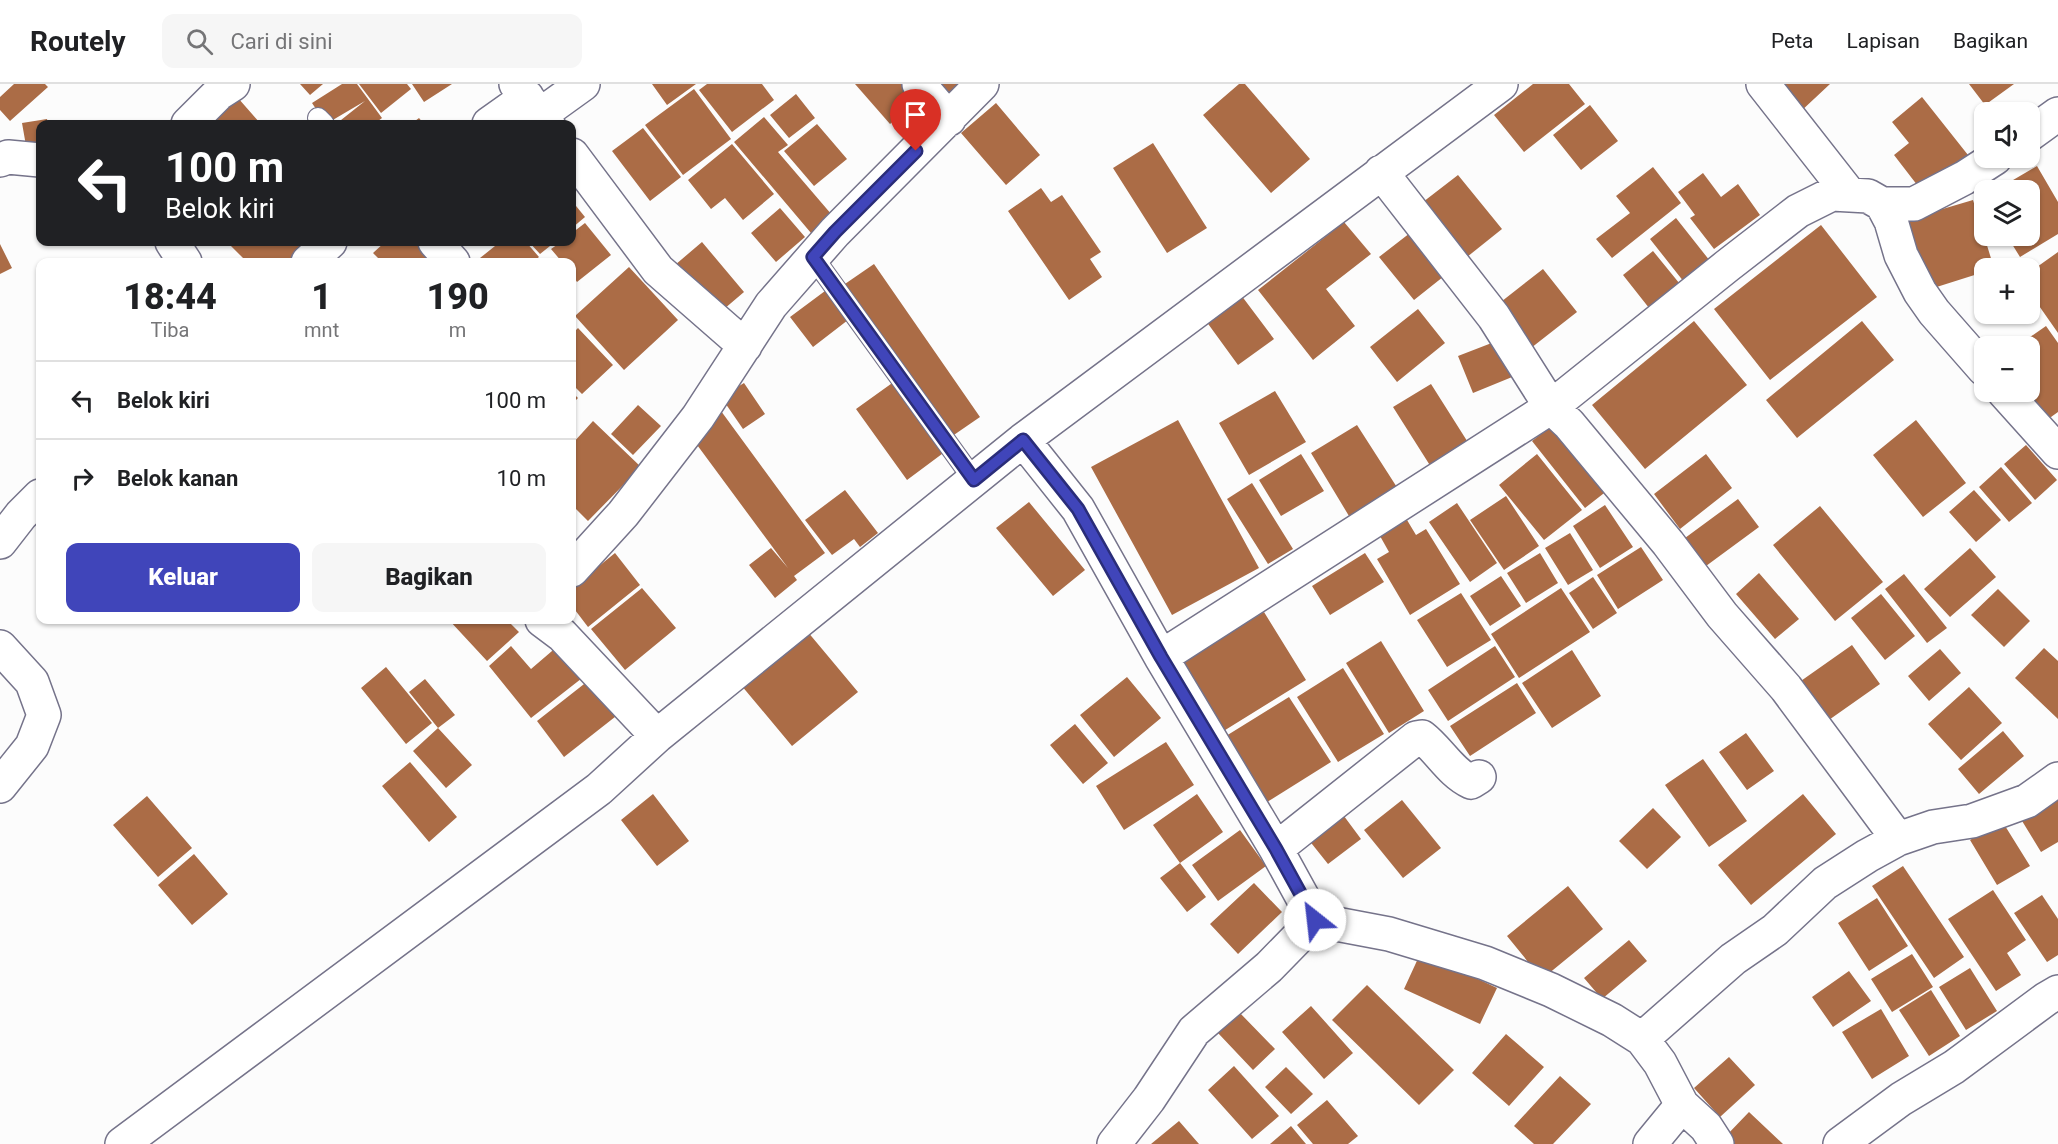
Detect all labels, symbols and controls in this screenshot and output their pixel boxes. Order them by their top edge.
search box [162,14,582,68]
text: Routely [30,25,126,58]
icon: search [183,25,216,58]
text: Cari di sini [231,29,333,54]
text: Peta [1771,29,1813,53]
text: Lapisan [1846,29,1920,53]
text: Bagikan [1953,29,2028,53]
pin [890,89,941,151]
icon: arrive [899,98,932,131]
map controls [1974,102,2040,402]
button: sound [1974,102,2040,168]
text: 100 m [165,143,284,192]
icon: left [66,144,144,222]
button: layers [1974,180,2040,246]
text: Belok kiri [165,193,274,225]
button: + [1974,258,2040,324]
text: 18:44 [123,276,217,318]
text: 1 [311,276,332,318]
text: 190 [426,276,489,318]
text: Tiba [151,318,189,342]
text: mnt [304,318,339,342]
text: m [449,318,466,342]
button: − [1974,336,2040,402]
icon: left [66,384,99,417]
text: Belok kiri [117,388,210,413]
text: 100 m [484,388,546,413]
icon: right [66,462,99,495]
text: Belok kanan [117,466,238,491]
text: 10 m [497,466,546,491]
button: Keluar [66,543,300,612]
button: Bagikan [312,543,546,612]
position arrow [1283,888,1347,952]

